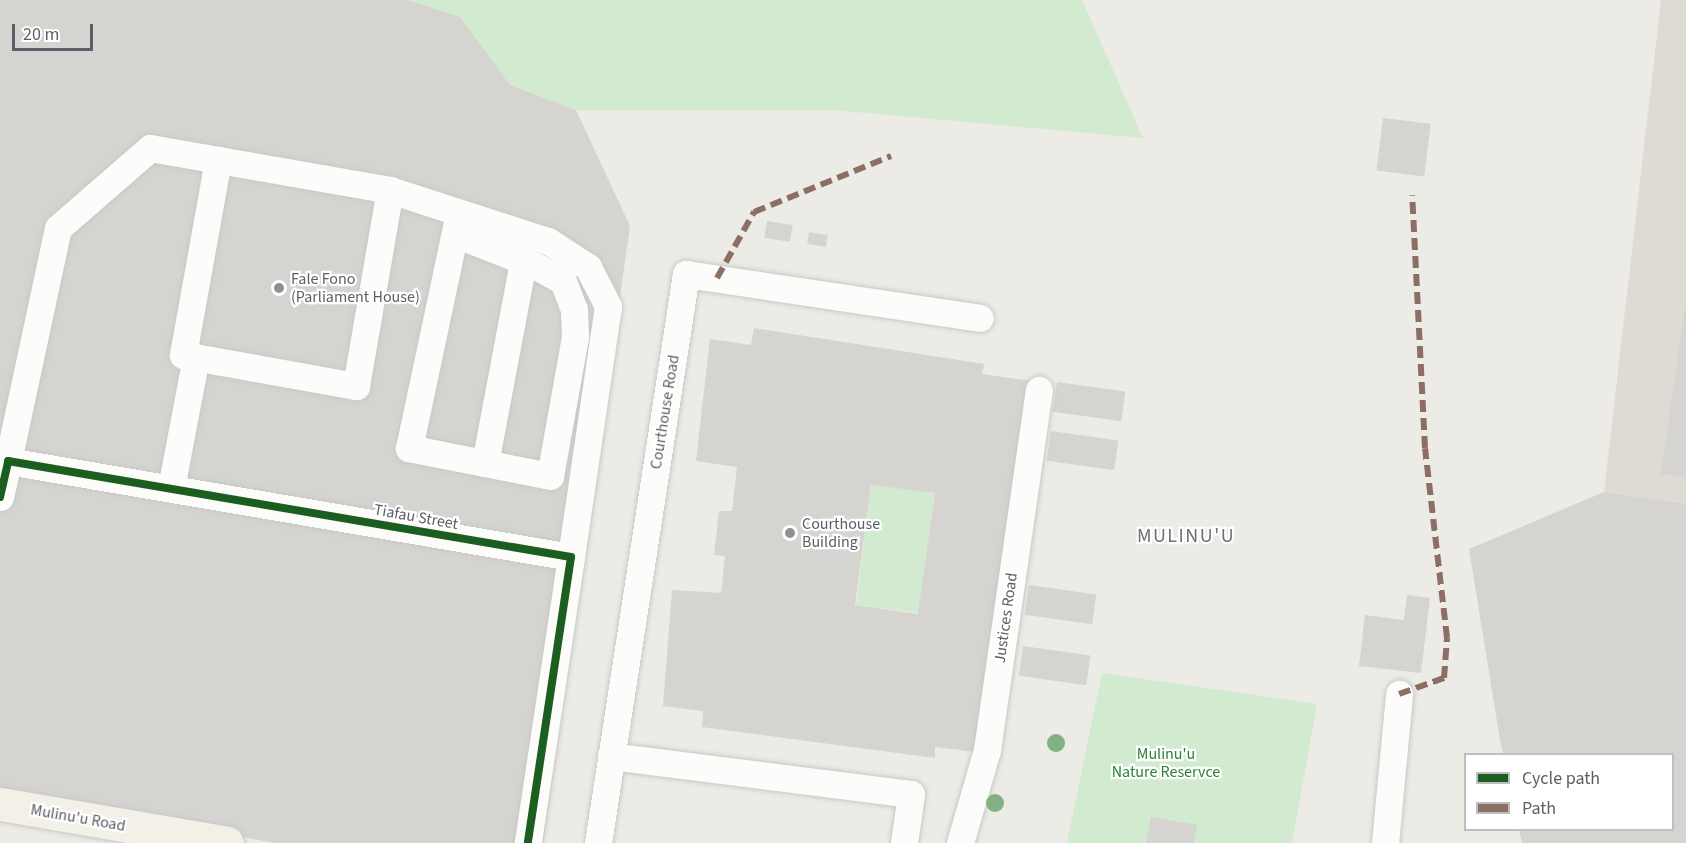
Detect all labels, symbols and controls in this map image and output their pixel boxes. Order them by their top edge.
scale bar [15,12,96,50]
text: 20 m [23,22,59,47]
place label: Fale Fono (Parliament House) [291,269,420,307]
marker: Fale Fono (Parliament House) [272,281,286,295]
street label: Courthouse Road [646,353,684,471]
street label: Tiafau Street [372,500,460,534]
place label: Courthouse Building [802,514,880,552]
district label: MULINU'U [1137,524,1235,548]
marker: Courthouse Building [783,526,797,540]
street label: Justices Road [990,571,1022,665]
park label: Mulinu'u Nature Reservce [1112,744,1220,782]
legend [1464,753,1674,831]
text: Cycle path [1522,766,1600,791]
text: Path [1522,796,1556,821]
street label: Mulinu'u Road [29,800,127,836]

